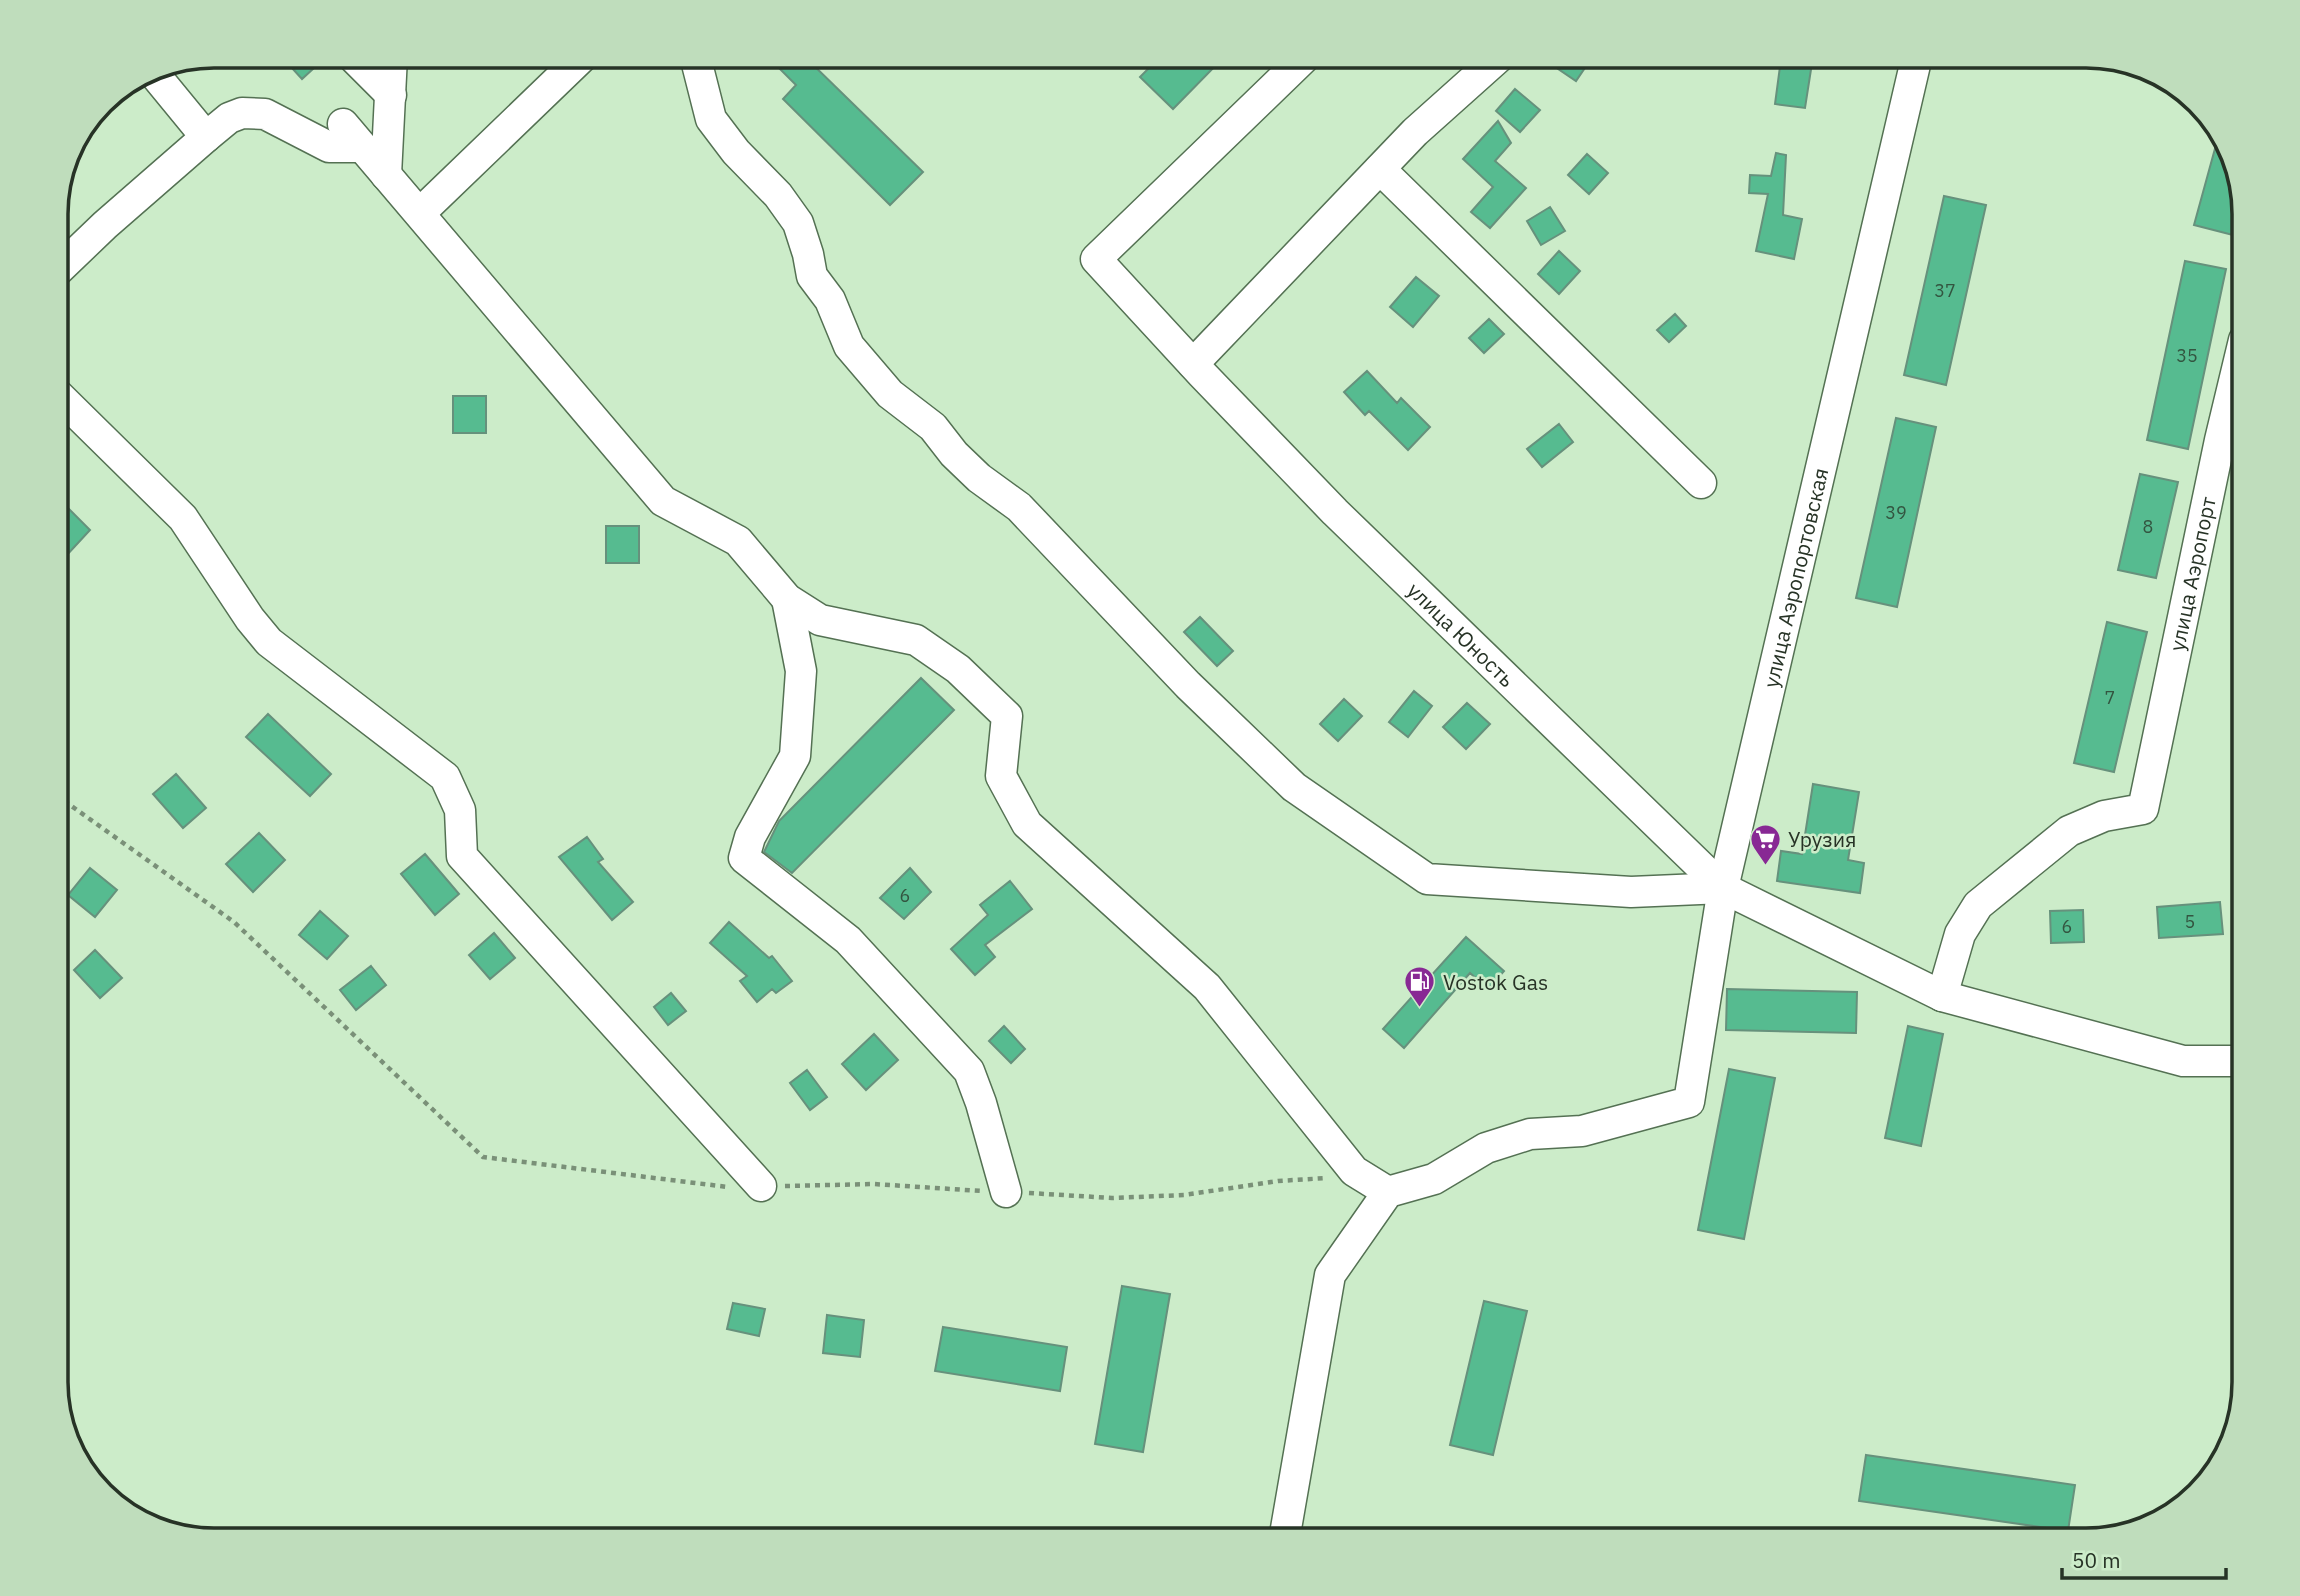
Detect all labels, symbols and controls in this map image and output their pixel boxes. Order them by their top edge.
house number: 37 [1934,279,1956,302]
house number: 35 [2176,344,2198,367]
street label: улица Аэропортовская [1756,465,1834,690]
street label: улица Аэропорт [2162,494,2222,653]
house number: 39 [1885,501,1907,524]
house number: 8 [2143,515,2153,538]
street label: улица Юность [1402,576,1521,693]
house number: 7 [2105,686,2115,709]
supermarket icon: Урузия [1748,822,1782,866]
place label: Урузия [1788,825,1856,853]
house number: 6 [900,884,910,907]
house number: 5 [2185,910,2195,933]
house number: 6 [2062,915,2072,938]
fuel station icon: Vostok Gas [1403,965,1437,1009]
place label: Vostok Gas [1443,968,1548,996]
scale bar [2062,1536,2226,1580]
text: 50 m [2072,1546,2121,1574]

